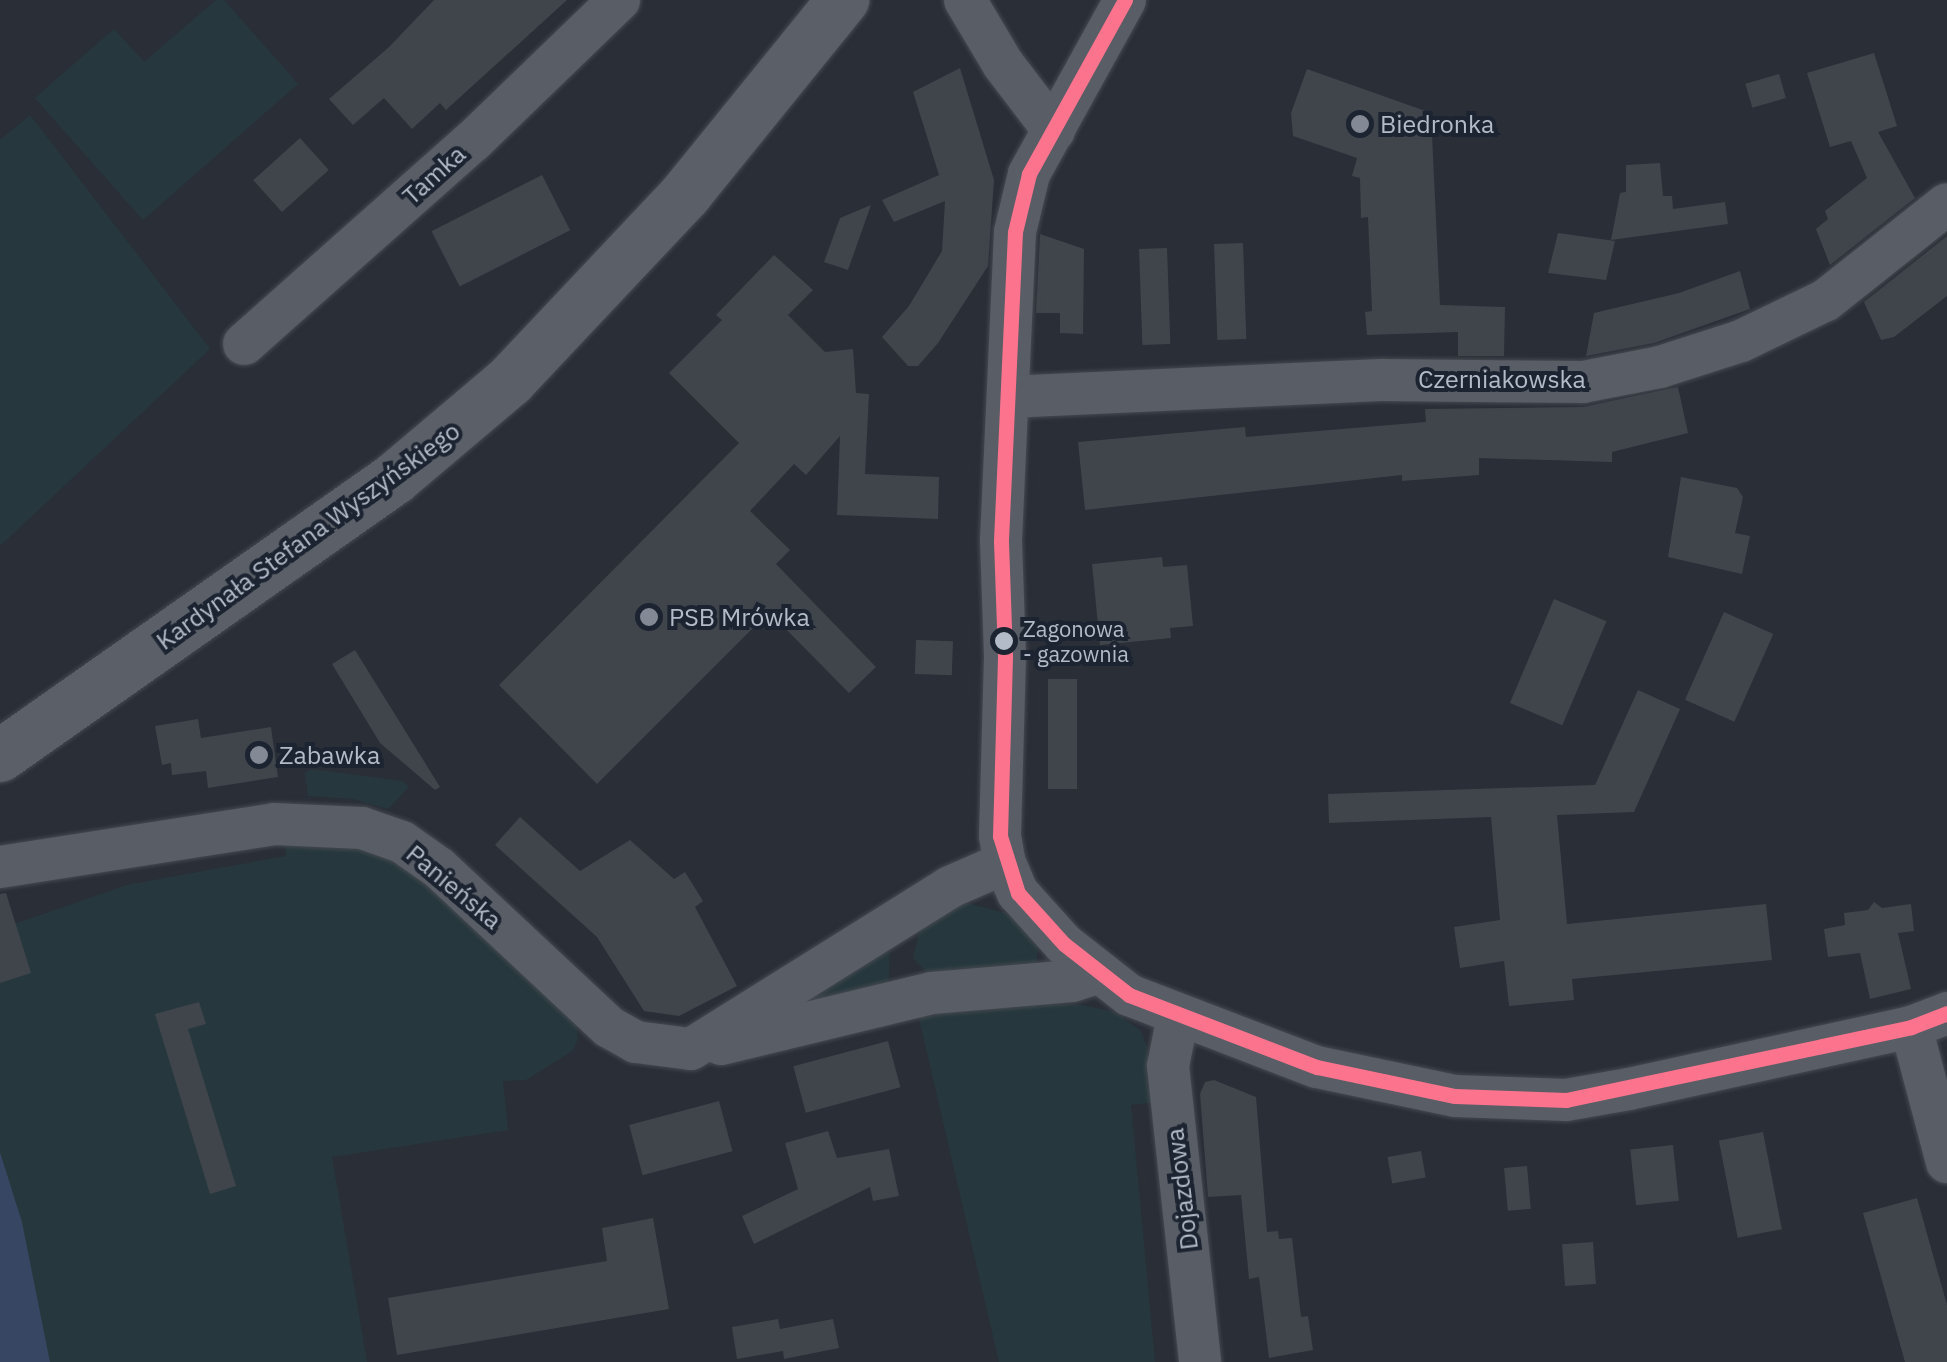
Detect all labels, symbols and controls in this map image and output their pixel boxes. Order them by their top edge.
place label: Biedronka [1380,109,1494,139]
marker: Biedronka [1349,113,1371,135]
street label: Tamka [396,139,472,211]
street label: Czerniakowska [1418,364,1586,394]
street label: Kardynała Stefana Wyszyńskiego [150,416,466,656]
place label: PSB Mrówka [669,602,810,632]
marker: PSB Mrówka [638,606,660,628]
place label: Zagonowa - gazownia [1023,615,1129,666]
marker: Zagonowa - gazownia [994,631,1014,651]
place label: Zabawka [279,740,380,770]
marker: Zabawka [248,744,270,766]
street label: Panieńska [400,838,508,936]
street label: Dojazdowa [1160,1126,1204,1252]

